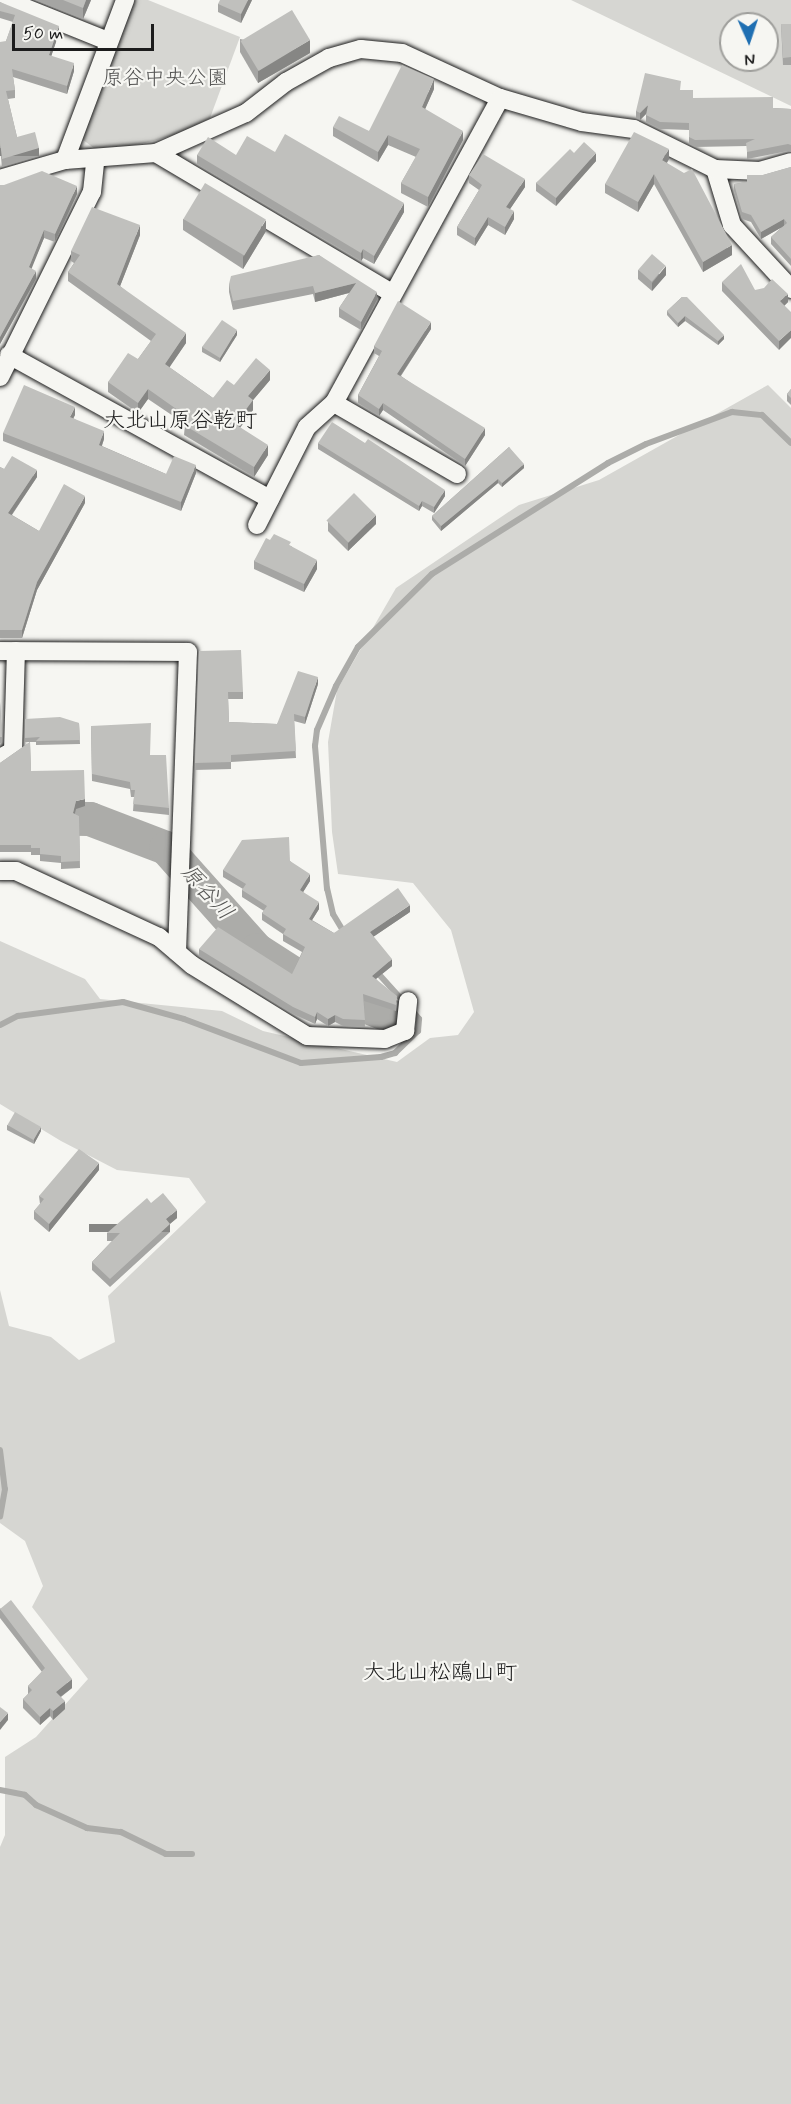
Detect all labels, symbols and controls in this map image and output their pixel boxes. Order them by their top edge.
scale bar [15,12,158,50]
north arrow [719,12,779,72]
text: 50 m [23,22,63,46]
text: N [744,48,756,69]
park label: 原谷中央公園 [102,65,228,91]
district label: 大北山原谷乾町 [103,409,257,435]
water label: 原谷川 [174,860,238,926]
district label: 大北山松鴎山町 [363,1661,517,1687]

